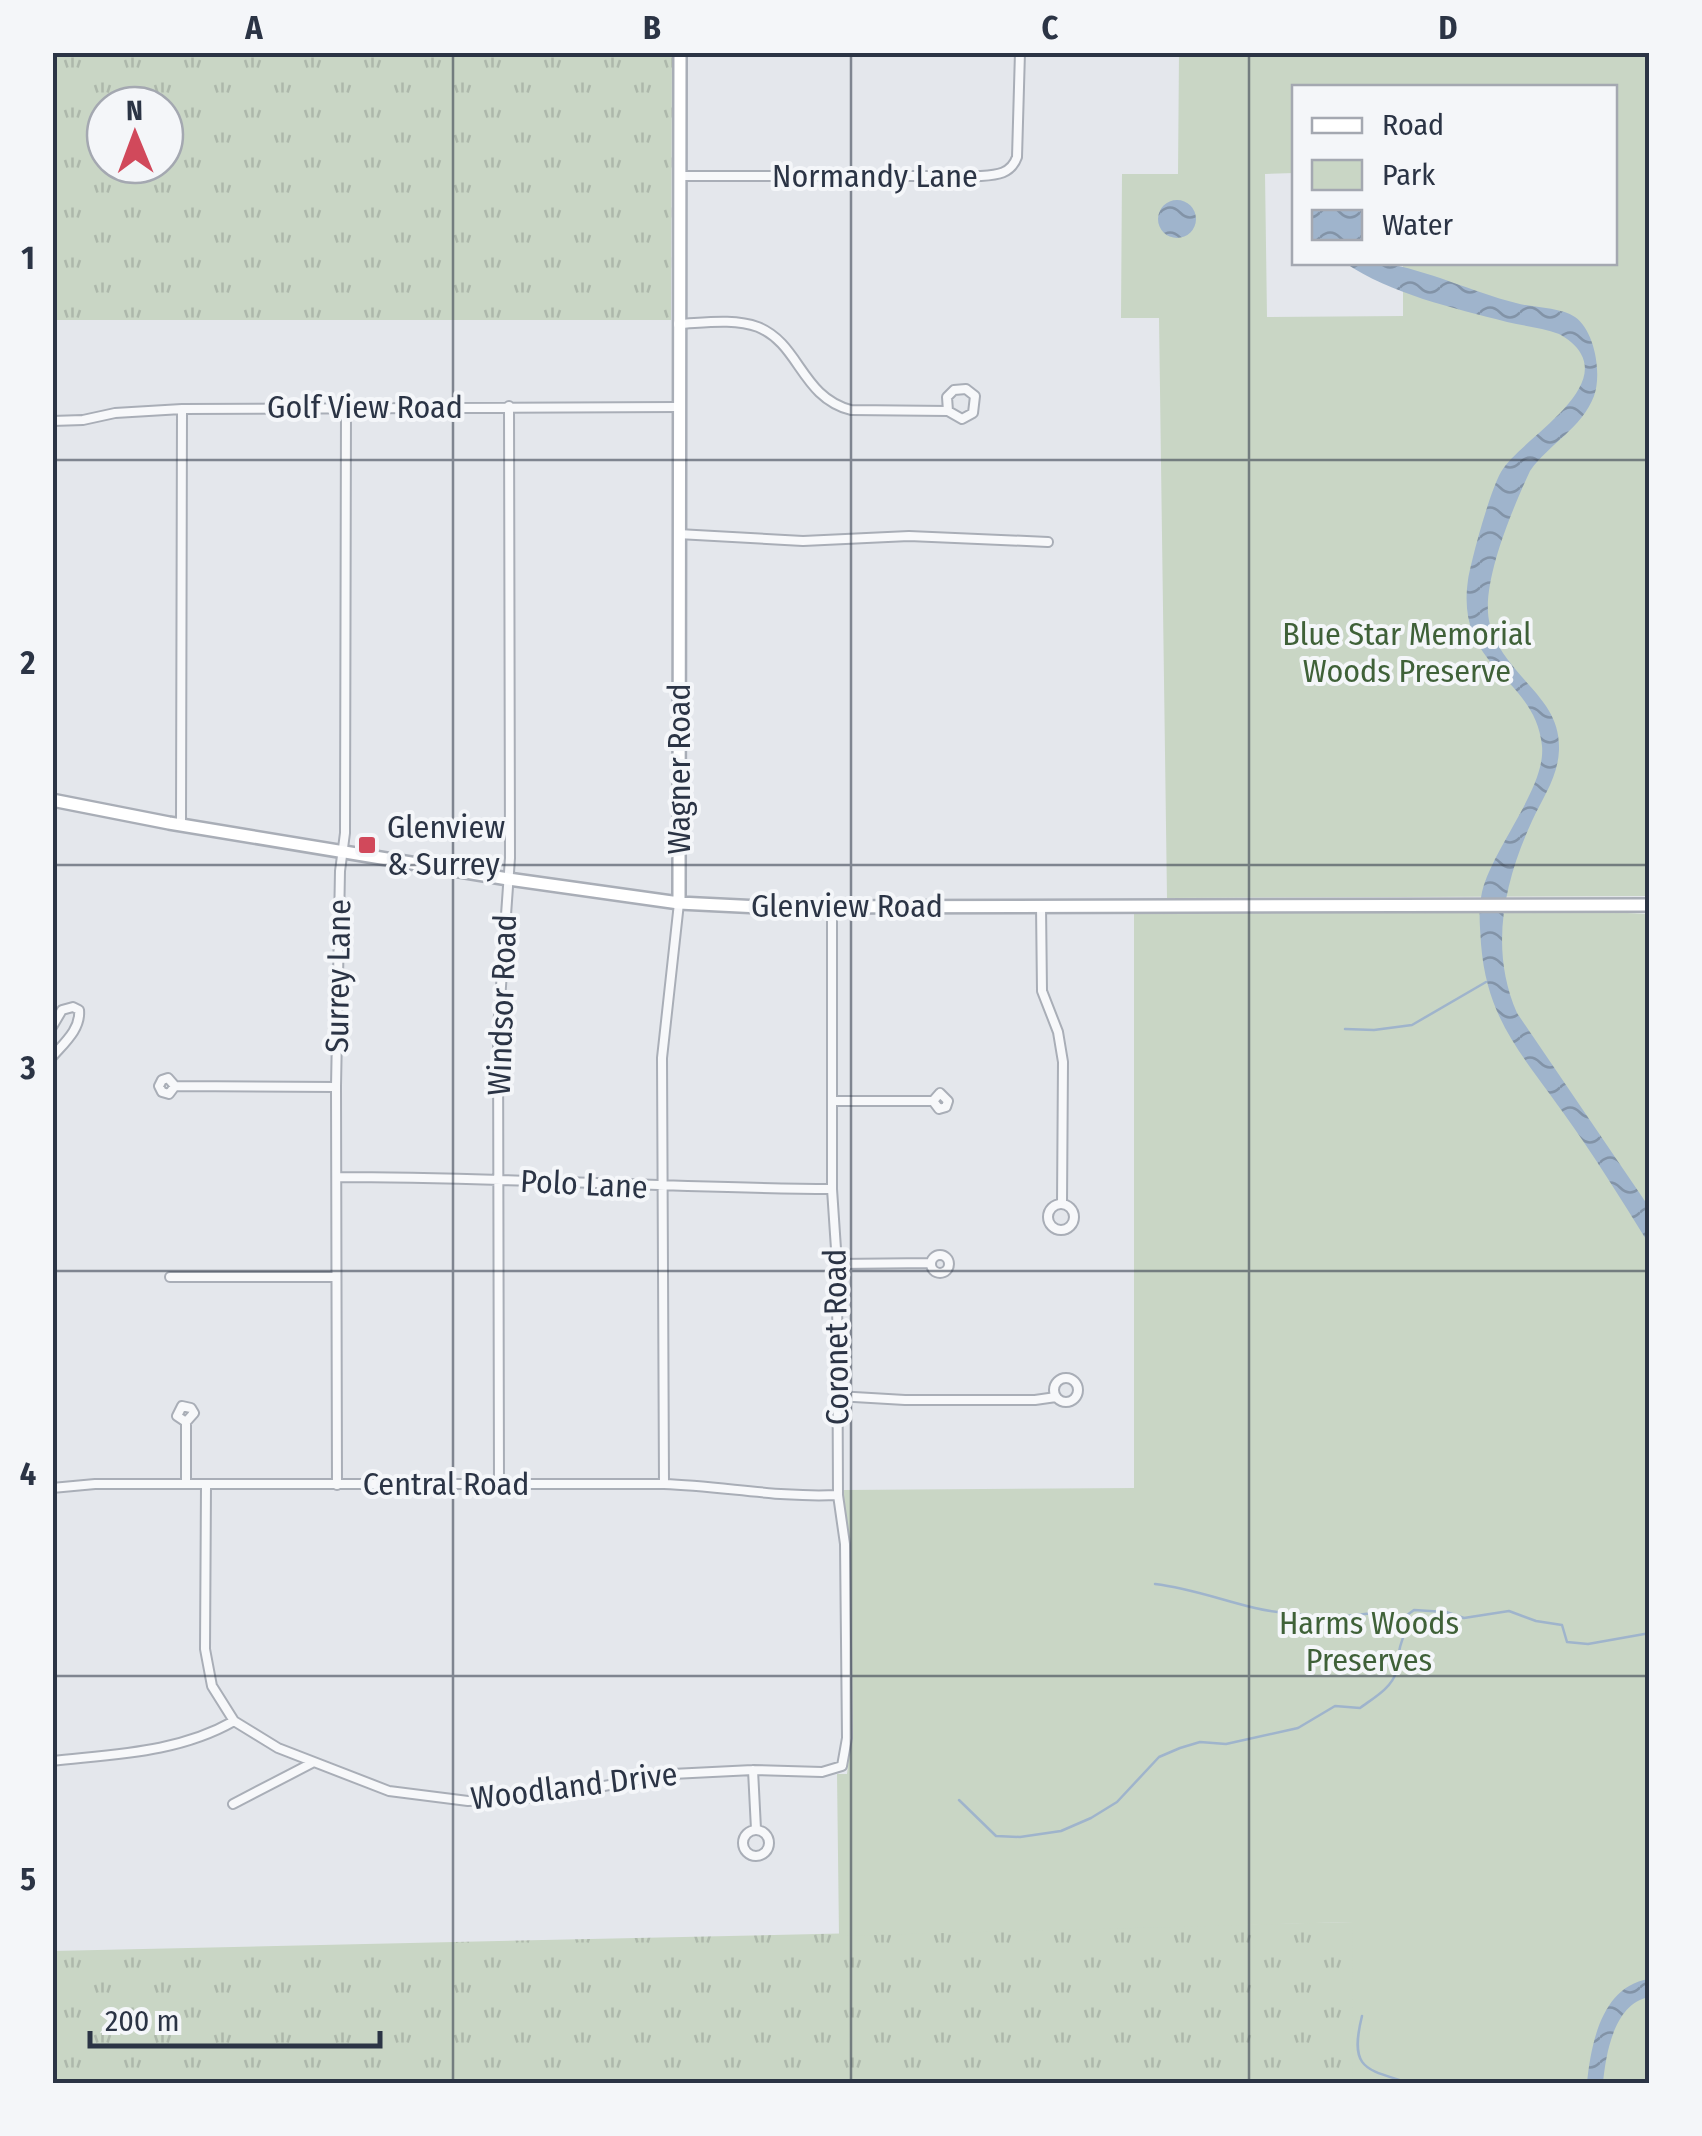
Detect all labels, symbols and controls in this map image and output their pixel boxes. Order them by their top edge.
text: A [244,9,263,47]
text: B [643,9,661,47]
text: C [1042,9,1059,47]
text: D [1438,9,1458,47]
north arrow [85,85,185,185]
legend [1292,85,1617,265]
text: N [126,94,143,127]
text: Road [1382,107,1444,143]
street label: Normandy Lane [772,157,978,195]
text: Park [1382,157,1435,193]
text: Water [1382,207,1453,243]
text: 1 [21,239,35,277]
street label: Golf View Road [267,388,463,426]
park label: Blue Star Memorial Woods Preserve [1282,615,1532,690]
text: 2 [20,644,36,682]
street label: Wagner Road [660,683,698,855]
place label: Glenview & Surrey [387,808,505,883]
marker: Glenview & Surrey [356,834,378,856]
street label: Glenview Road [751,887,943,925]
street label: Surrey Lane [318,899,358,1053]
street label: Windsor Road [480,914,524,1096]
text: 3 [19,1049,36,1087]
street label: Polo Lane [519,1162,649,1206]
street label: Coronet Road [815,1248,857,1426]
text: 4 [20,1455,36,1493]
street label: Central Road [363,1465,529,1503]
park label: Harms Woods Preserves [1279,1604,1459,1679]
street label: Woodland Drive [469,1754,679,1818]
text: 5 [20,1860,36,1898]
scale bar [90,1986,380,2048]
text: 200 m [105,2003,180,2039]

